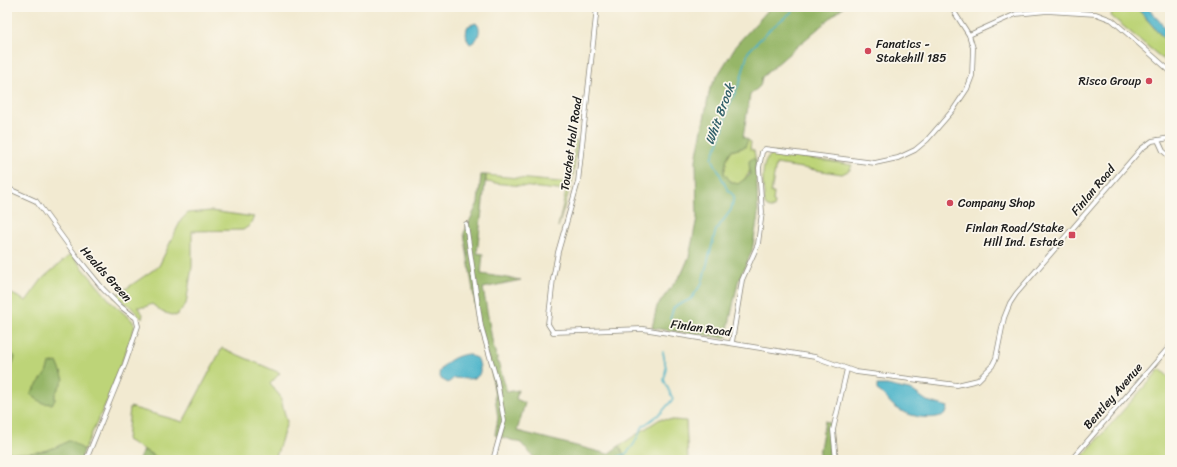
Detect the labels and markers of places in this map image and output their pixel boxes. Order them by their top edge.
place label: Fanatics - Stakehill 185 [876,33,947,69]
marker: Fanatics - Stakehill 185 [863,46,873,56]
place label: Risco Group [1079,70,1142,92]
marker: Risco Group [1144,76,1154,86]
place label: Company Shop [958,192,1036,214]
marker: Company Shop [945,198,955,208]
place label: Finlan Road/Stake Hill Ind. Estate [966,217,1064,253]
marker: Finlan Road/Stake Hill Ind. Estate [1067,230,1077,240]

